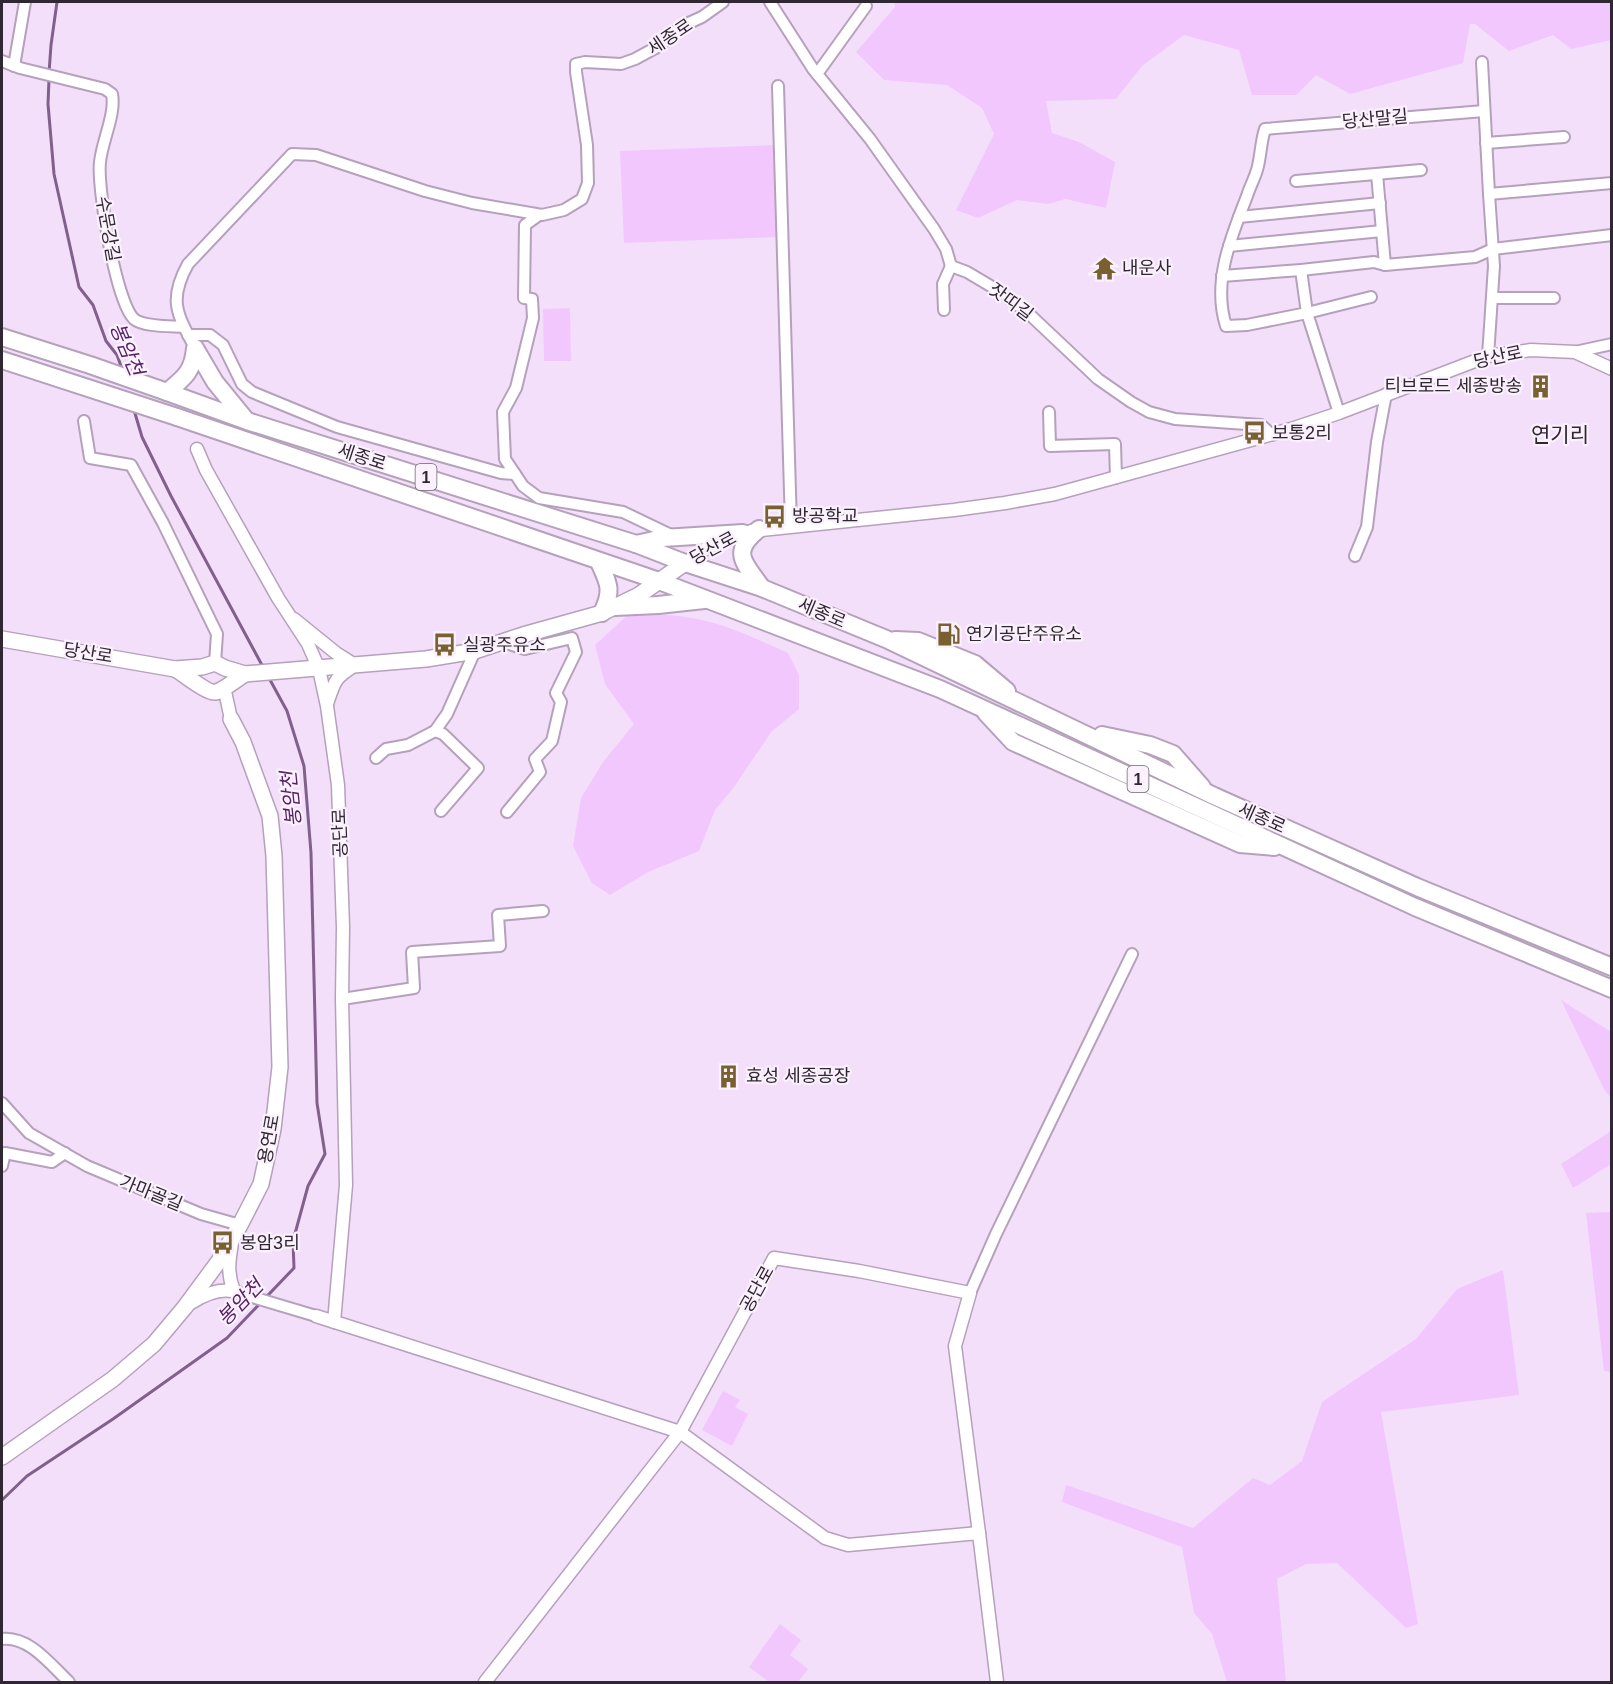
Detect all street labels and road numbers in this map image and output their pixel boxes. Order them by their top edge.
street label: 세종로 [644,15,696,59]
street label: 당산말길 [1341,106,1409,132]
street label: 수문강길 [92,195,124,263]
street label: 잣띠길 [985,279,1037,325]
street label: 당산로 [1472,342,1524,372]
street label: 세종로 [335,440,389,474]
road number: 1 [416,464,436,490]
street label: 당산로 [686,528,740,568]
street label: 세종로 [795,594,849,632]
street label: 당산로 [62,639,114,667]
road number: 1 [1128,766,1148,792]
street label: 세종로 [1235,799,1289,837]
street label: 공단로 [329,808,351,858]
street label: 용연로 [255,1113,283,1165]
street label: 가마골길 [117,1171,185,1215]
street label: 공단로 [736,1262,778,1316]

